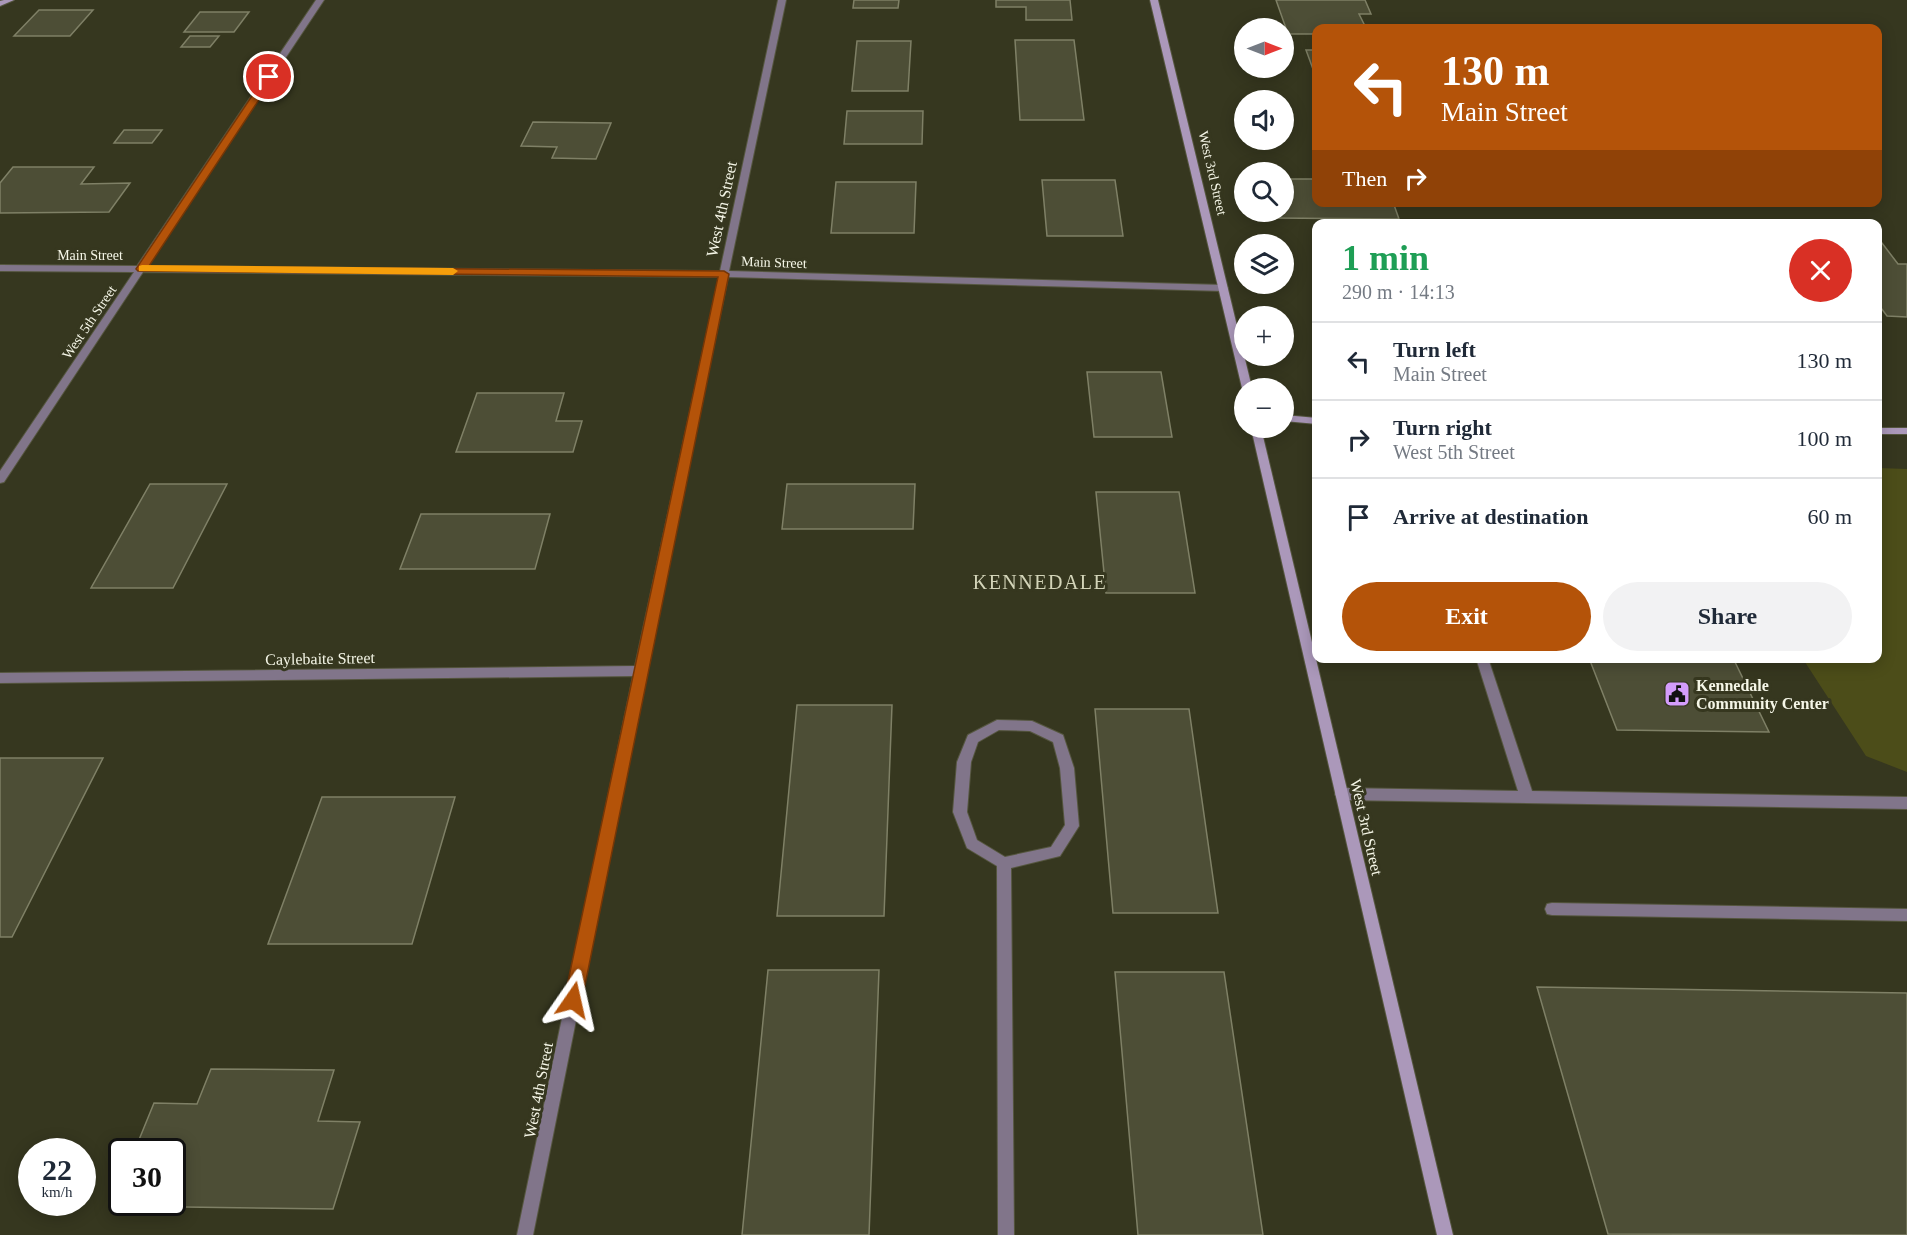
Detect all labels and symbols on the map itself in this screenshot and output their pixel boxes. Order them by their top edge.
north arrow [1234,18,1294,78]
pin [243,51,294,102]
street label: West 3rd Street [1196,130,1230,217]
street label: West 4th Street [703,159,740,258]
street label: Main Street [57,248,123,263]
street label: Main Street [741,254,807,271]
street label: West 5th Street [59,283,120,362]
district label: KENNEDALE [973,571,1107,593]
street label: Caylebaite Street [265,649,376,669]
place label: Kennedale Community Center [1696,677,1829,713]
public building icon: Kennedale Community Center [1662,679,1692,709]
street label: West 3rd Street [1347,777,1386,877]
position arrow [541,968,605,1032]
street label: West 4th Street [521,1040,556,1140]
speed limit sign: 30 [108,1138,186,1216]

